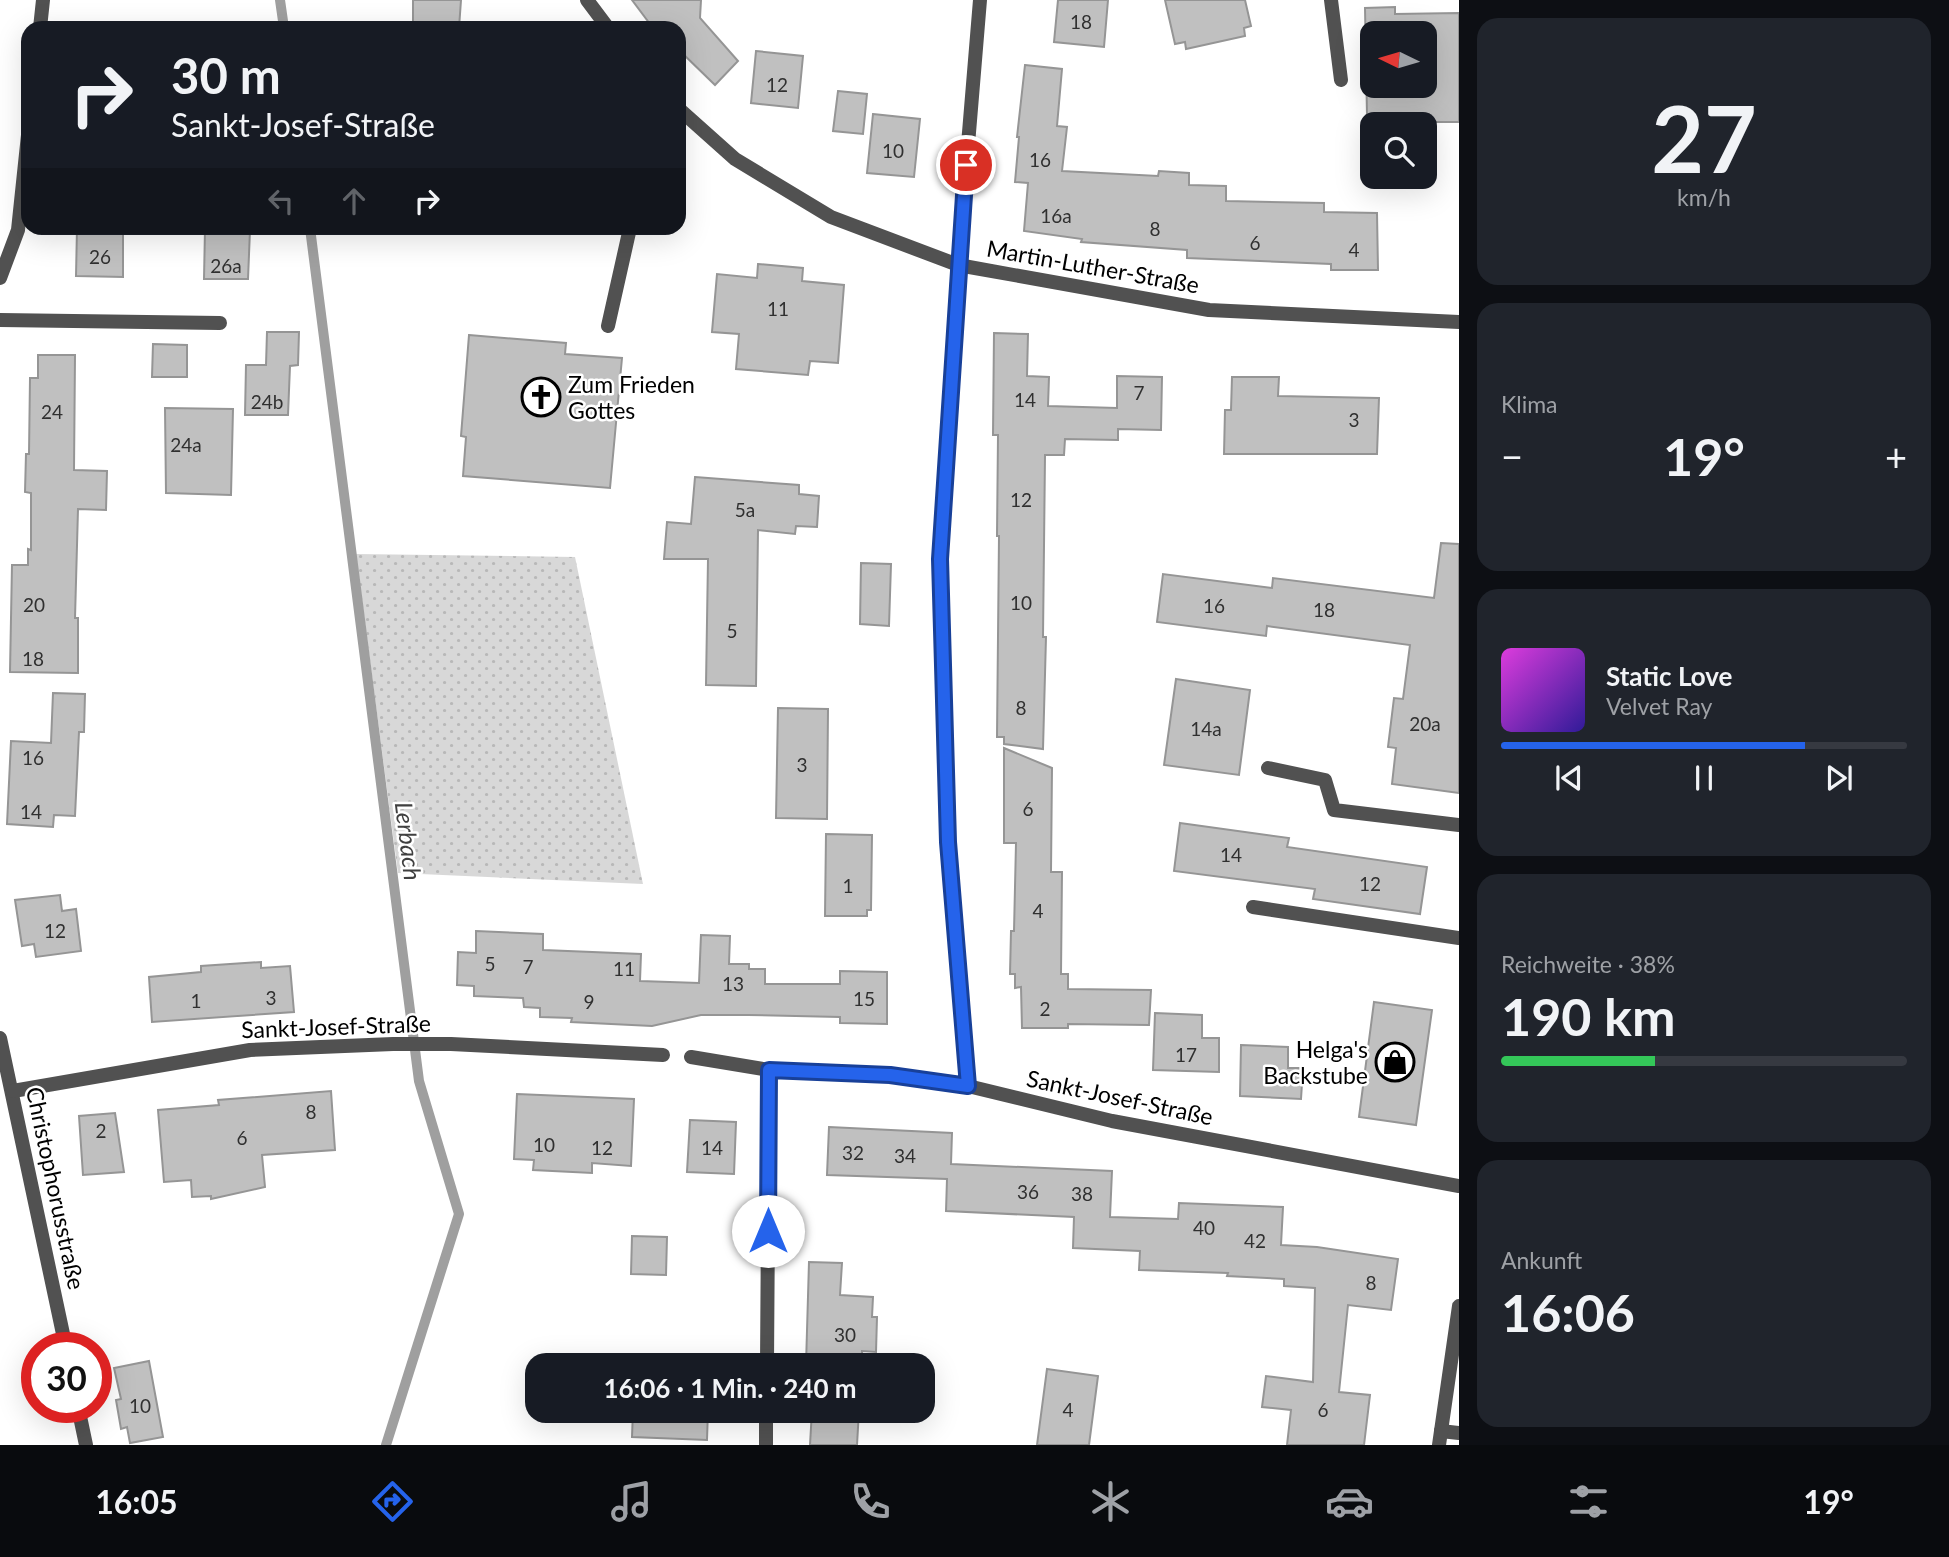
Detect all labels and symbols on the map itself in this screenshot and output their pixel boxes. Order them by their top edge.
house number: 18 [1070,10,1092,33]
north arrow [1360,21,1437,98]
house number: 12 [766,73,788,96]
pin [936,135,996,195]
house number: 10 [882,139,904,162]
house number: 16 [1029,148,1051,171]
house number: 16a [1040,204,1072,227]
house number: 8 [1149,217,1161,240]
house number: 6 [1249,231,1261,254]
street label: Martin-Luther-Straße [985,234,1201,298]
house number: 4 [1348,238,1360,261]
house number: 26 [89,245,111,268]
house number: 26a [210,254,242,277]
house number: 11 [767,297,789,320]
place label: Zum Frieden Gottes [568,370,695,424]
church icon: Zum Frieden Gottes [520,376,562,418]
house number: 7 [1133,381,1145,404]
house number: 14 [1014,388,1036,411]
house number: 24b [251,390,283,413]
house number: 24 [41,400,63,423]
house number: 3 [1348,408,1360,431]
house number: 24a [170,433,202,456]
house number: 12 [1010,488,1032,511]
house number: 5a [735,498,755,521]
house number: 10 [1010,591,1032,614]
house number: 20 [23,593,45,616]
house number: 16 [1203,594,1225,617]
house number: 18 [1313,598,1335,621]
house number: 5 [726,619,738,642]
house number: 18 [22,647,44,670]
house number: 8 [1015,696,1027,719]
house number: 20a [1409,712,1441,735]
house number: 14a [1190,717,1222,740]
house number: 16 [22,746,44,769]
house number: 3 [796,753,808,776]
house number: 6 [1022,797,1034,820]
house number: 14 [20,800,42,823]
water label: Lerbach [390,800,428,882]
house number: 14 [1220,843,1242,866]
house number: 12 [1359,872,1381,895]
house number: 1 [842,874,854,897]
house number: 4 [1032,899,1044,922]
house number: 12 [44,919,66,942]
house number: 5 [484,952,496,975]
house number: 7 [522,955,534,978]
house number: 11 [613,957,635,980]
house number: 13 [722,972,744,995]
house number: 3 [265,986,277,1009]
house number: 15 [853,987,875,1010]
house number: 1 [190,989,202,1012]
house number: 9 [583,990,595,1013]
house number: 2 [1039,997,1051,1020]
street label: Sankt-Josef-Straße [241,1009,431,1043]
place label: Helga's Backstube [1263,1035,1368,1089]
shop icon: Helga's Backstube [1374,1041,1416,1083]
house number: 17 [1175,1043,1197,1066]
street label: Sankt-Josef-Straße [1024,1064,1216,1130]
street label: Christophorusstraße [21,1084,91,1292]
house number: 8 [305,1100,317,1123]
house number: 2 [95,1119,107,1142]
house number: 6 [236,1126,248,1149]
house number: 10 [533,1133,555,1156]
house number: 12 [591,1136,613,1159]
house number: 14 [701,1136,723,1159]
house number: 32 [842,1141,864,1164]
house number: 34 [894,1144,916,1167]
house number: 36 [1017,1180,1039,1203]
house number: 38 [1071,1182,1093,1205]
position arrow [731,1194,805,1268]
house number: 40 [1193,1216,1215,1239]
house number: 42 [1244,1229,1266,1252]
house number: 8 [1365,1271,1377,1294]
house number: 30 [834,1323,856,1346]
speed limit sign: 30 [21,1332,112,1423]
house number: 10 [129,1394,151,1417]
house number: 4 [1062,1398,1074,1421]
house number: 6 [1317,1398,1329,1421]

